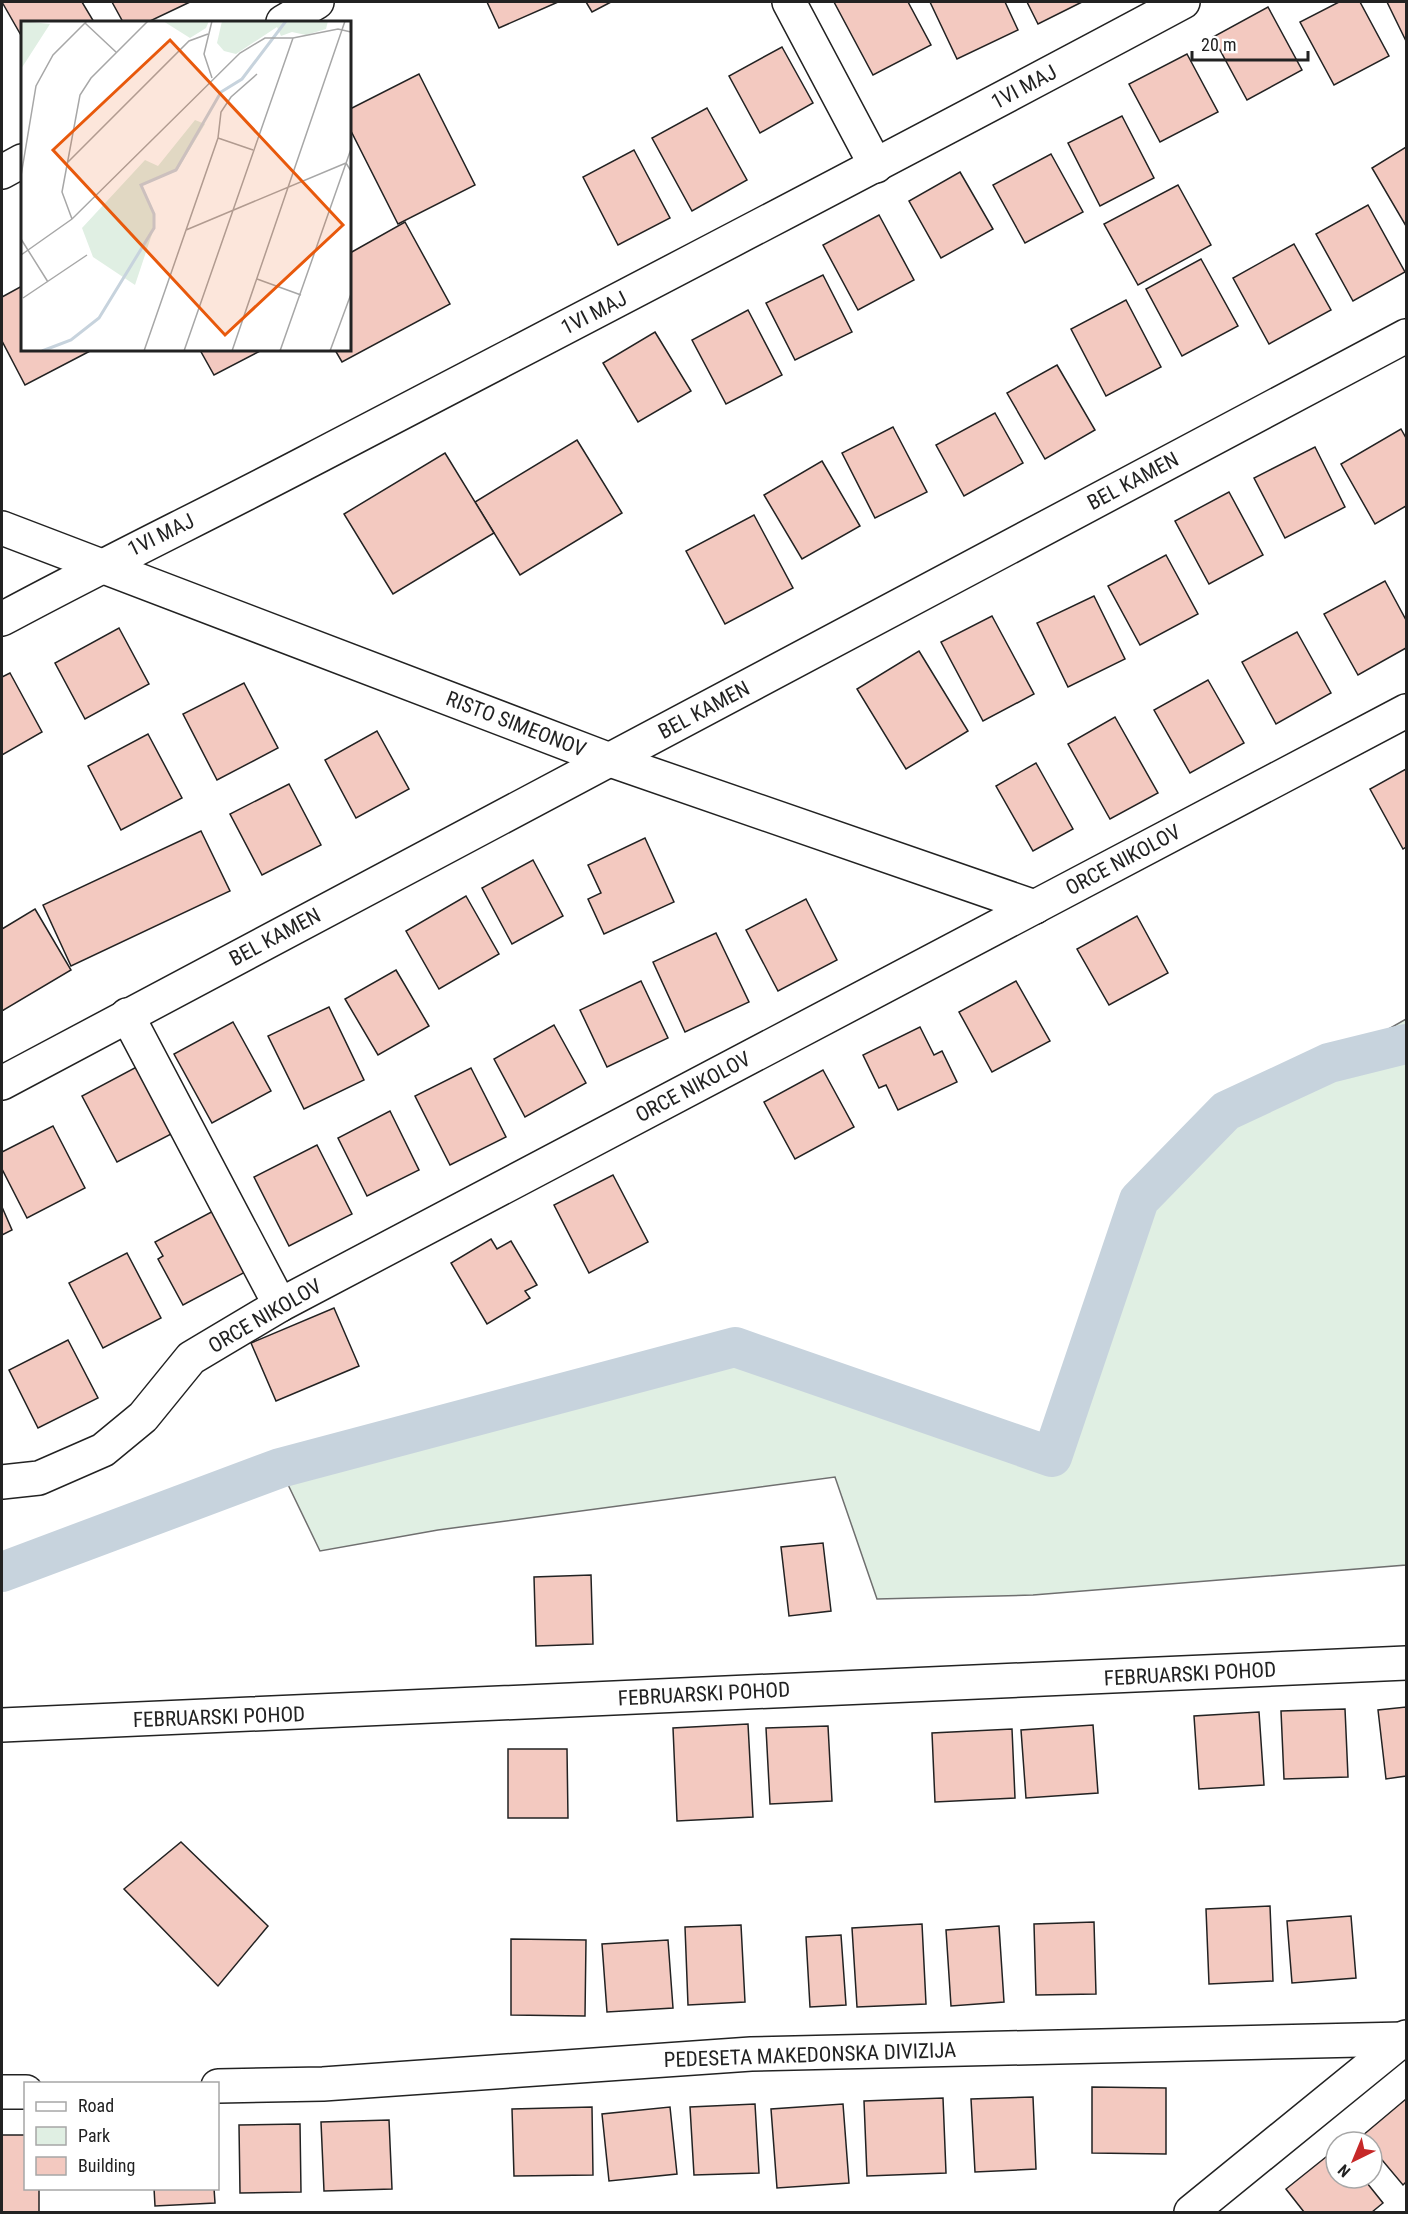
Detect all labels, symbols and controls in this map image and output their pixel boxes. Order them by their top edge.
inset map [21,21,351,351]
scale bar [1192,24,1308,62]
text: 20 m [1201,34,1236,55]
street label: 1VI MAJ [987,60,1061,114]
street label: 1VI MAJ [557,286,631,340]
street label: BEL KAMEN [1083,447,1183,515]
street label: 1VI MAJ [124,509,198,561]
street label: BEL KAMEN [654,676,754,744]
street label: RISTO SIMEONOV [443,686,589,762]
street label: ORCE NIKOLOV [1062,820,1185,900]
street label: BEL KAMEN [225,903,325,971]
street label: ORCE NIKOLOV [632,1047,755,1127]
street label: ORCE NIKOLOV [204,1274,326,1358]
street label: FEBRUARSKI POHOD [1103,1658,1277,1690]
street label: FEBRUARSKI POHOD [617,1678,791,1710]
street label: FEBRUARSKI POHOD [132,1702,306,1732]
street label: PEDESETA MAKEDONSKA DIVIZIJA [663,2038,957,2072]
legend [24,2082,219,2190]
text: Road [78,2095,114,2116]
text: Park [78,2125,110,2146]
north arrow [1324,2130,1384,2190]
text: Building [78,2155,135,2176]
text: N [1334,2160,1354,2181]

